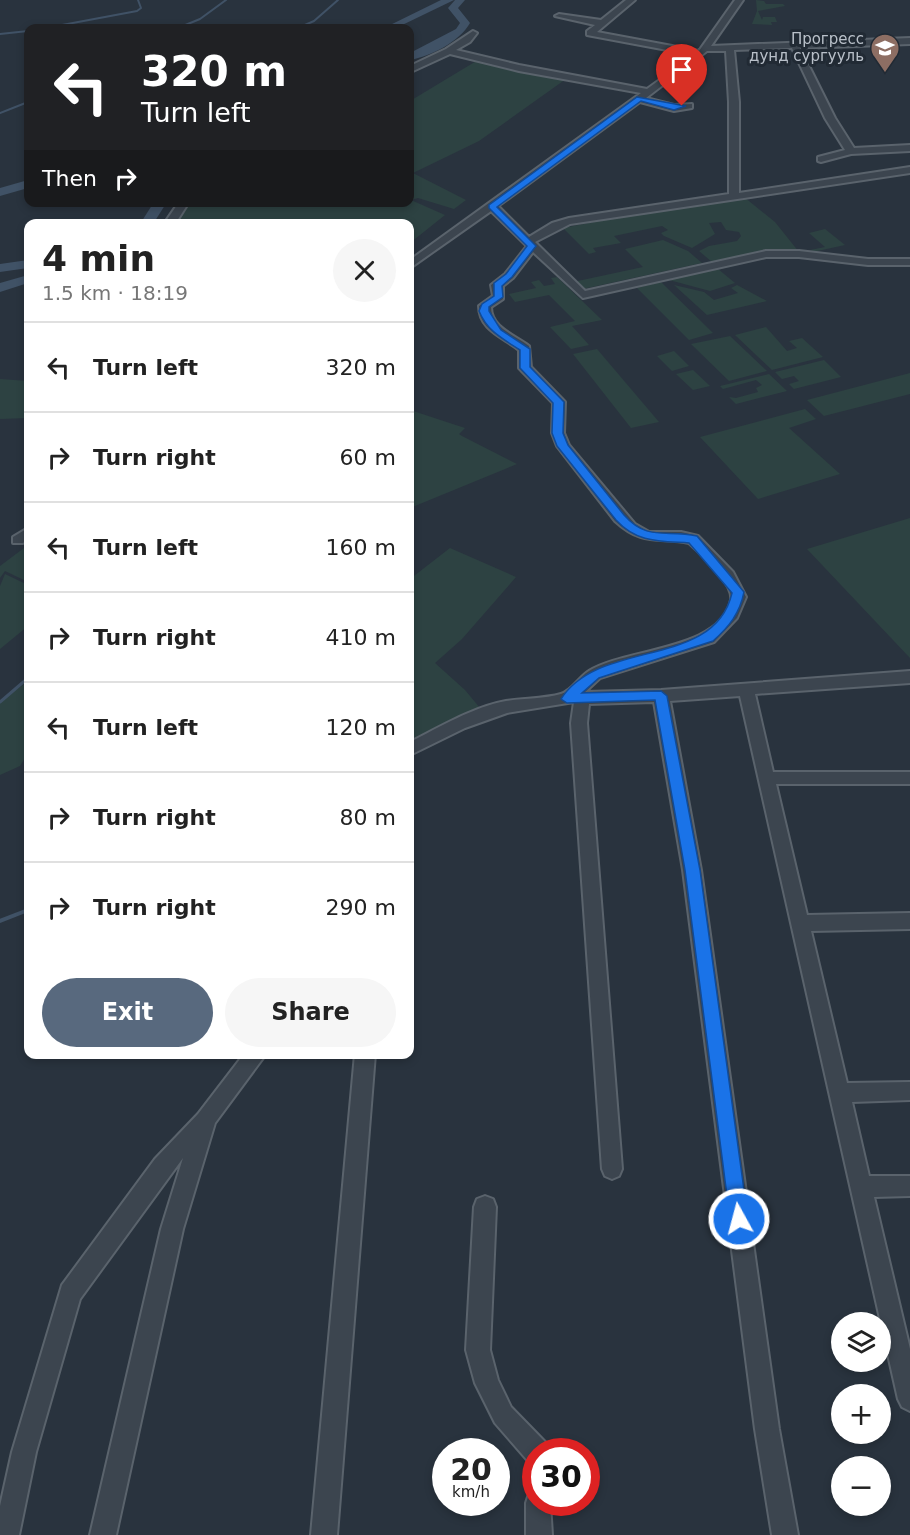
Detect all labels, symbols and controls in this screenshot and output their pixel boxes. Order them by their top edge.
place label: Прогресс дунд сургууль [749,30,864,65]
school or university icon: Прогресс дунд сургууль [869,32,901,74]
pin [656,44,707,106]
text: 320 m [141,47,287,96]
icon: left [42,48,120,126]
icon: arrive [665,53,698,86]
text: Turn left [141,97,251,128]
icon: right [109,162,142,195]
text: Then [42,166,97,191]
text: 4 min [42,238,155,279]
button: close [333,239,396,302]
text: 1.5 km · 18:19 [42,281,188,305]
icon: left [42,351,75,384]
text: Turn left [93,355,198,380]
text: 320 m [326,355,396,380]
icon: right [42,441,75,474]
text: Turn right [93,445,216,470]
text: 60 m [340,445,396,470]
icon: left [42,531,75,564]
text: Turn left [93,535,198,560]
text: 160 m [326,535,396,560]
icon: right [42,621,75,654]
text: Turn right [93,625,216,650]
text: 410 m [326,625,396,650]
icon: left [42,711,75,744]
text: Turn left [93,715,198,740]
text: 120 m [326,715,396,740]
icon: right [42,801,75,834]
text: Turn right [93,805,216,830]
text: 80 m [340,805,396,830]
icon: right [42,891,75,924]
text: Turn right [93,895,216,920]
text: 290 m [326,895,396,920]
button: Exit [42,978,213,1047]
button: Share [225,978,396,1047]
position arrow [707,1187,771,1251]
map controls [831,1312,891,1516]
button: layers [831,1312,891,1372]
button: + [831,1384,891,1444]
speed limit sign: 30 [522,1438,600,1516]
text: 20 [450,1452,492,1487]
button: − [831,1456,891,1516]
text: km/h [452,1483,490,1501]

